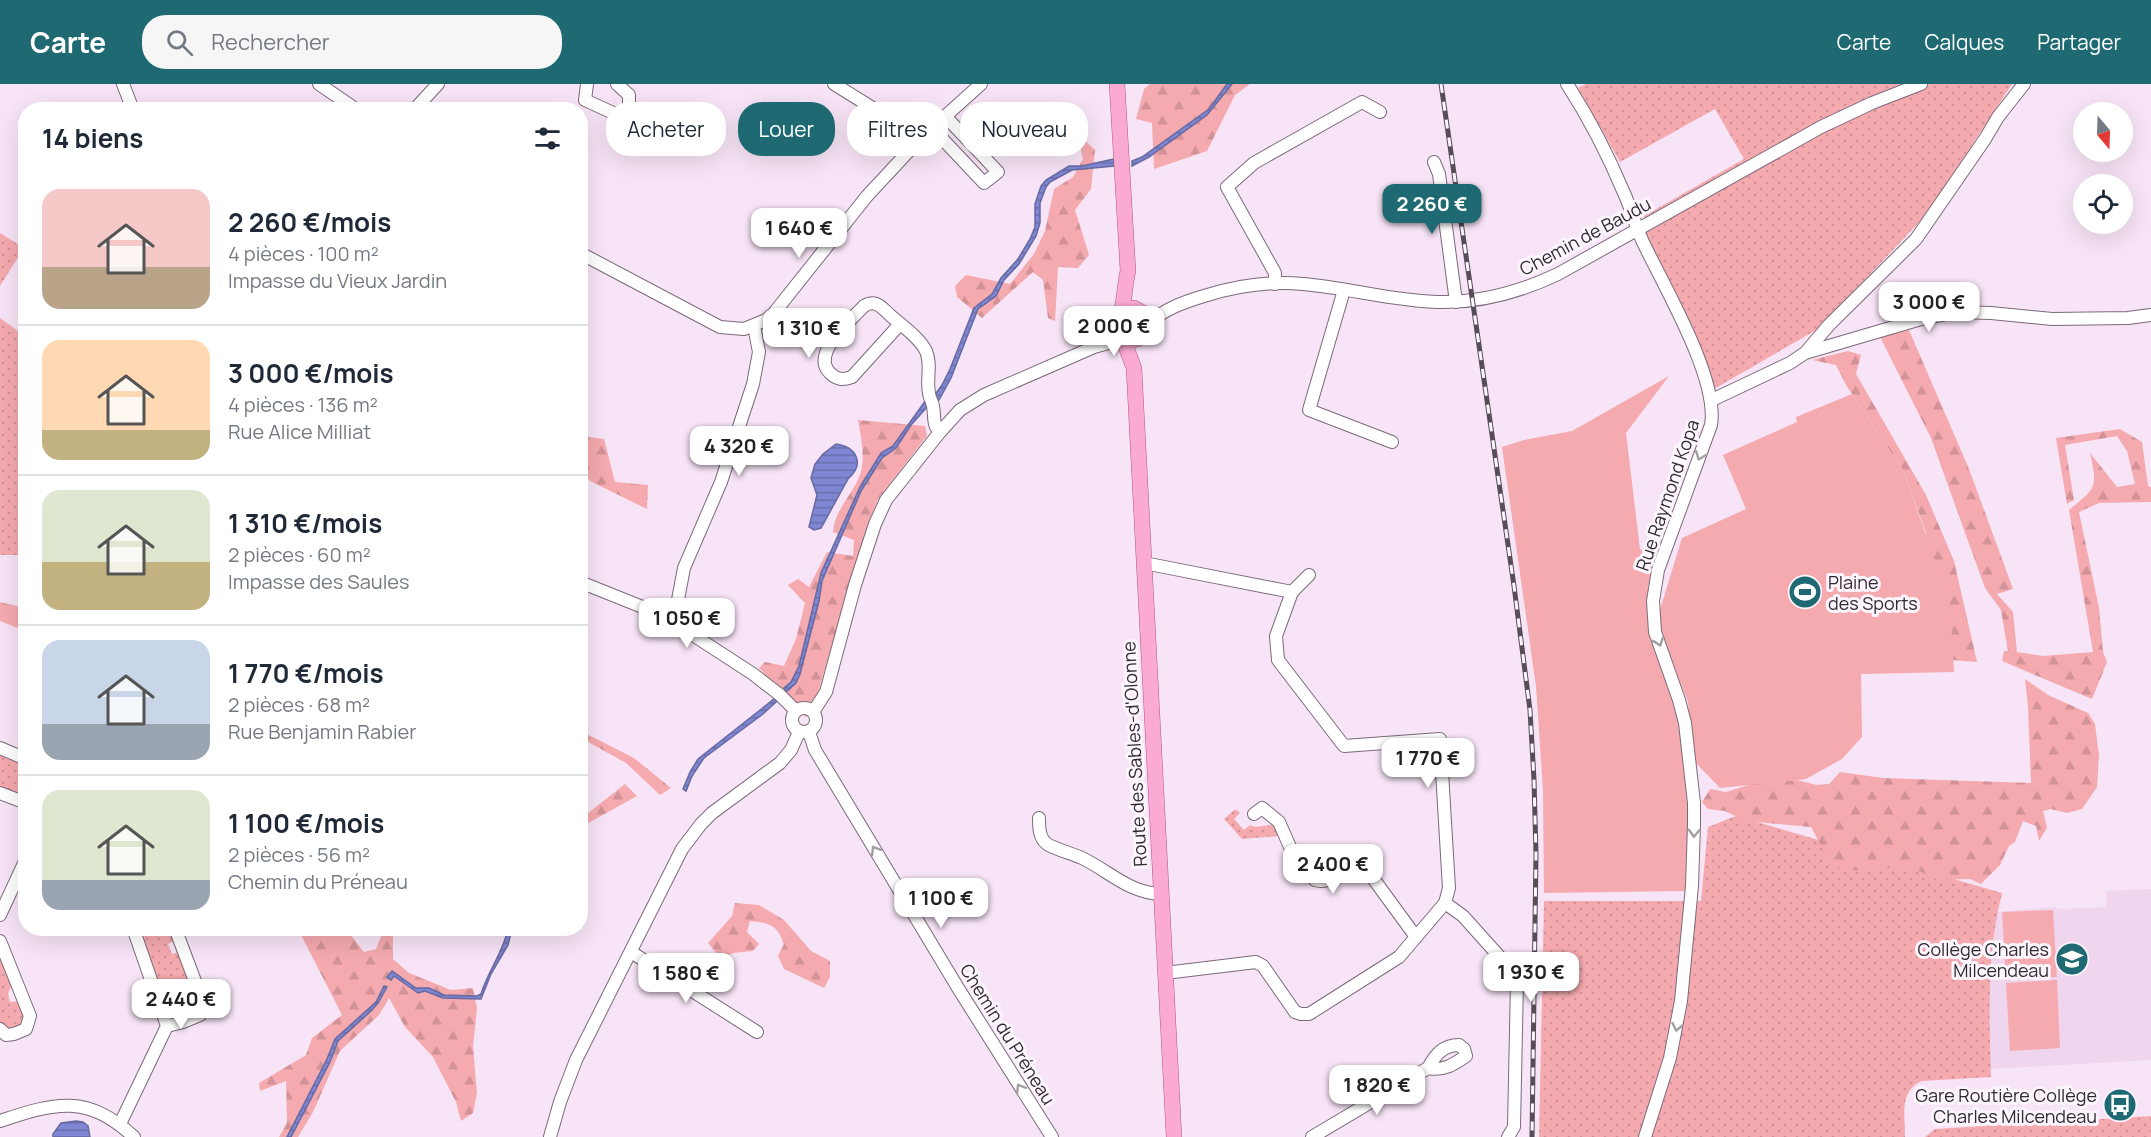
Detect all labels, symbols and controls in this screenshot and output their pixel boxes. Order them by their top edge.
search box [142,15,562,69]
text: Carte [30,23,106,61]
icon: search [163,26,196,59]
text: Rechercher [211,27,330,57]
text: Carte [1837,28,1891,56]
text: Calques [1924,28,2004,56]
text: Partager [2037,28,2121,56]
chip: Acheter [606,102,726,156]
chip: Louer [738,102,835,156]
chip: Filtres [847,102,948,156]
chip: Nouveau [960,102,1088,156]
north arrow [2073,102,2133,162]
map controls [2073,102,2133,234]
text: 14 biens [42,120,143,156]
icon: filters [531,122,564,155]
button: locate [2073,174,2133,234]
pin: 2 260 € [1377,184,1487,235]
text: 2 260 € [1396,190,1468,217]
street label: Chemin de Baudu [1515,191,1655,281]
text: 2 260 €/mois [228,204,391,240]
pin: 1 640 € [744,208,854,259]
icon: home [90,213,162,285]
text: 1 640 € [765,214,833,241]
text: 4 pièces · 100 m² [228,240,379,267]
text: Impasse du Vieux Jardin [228,267,447,294]
pin: 3 000 € [1874,282,1984,333]
text: 3 000 € [1893,288,1965,315]
pin: 2 000 € [1059,306,1169,357]
pin: 1 310 € [754,308,864,359]
text: 2 000 € [1077,312,1151,339]
text: 1 310 € [777,314,841,341]
text: 3 000 €/mois [228,355,394,391]
icon: home [90,364,162,436]
text: 4 pièces · 136 m² [228,391,378,418]
street label: Rue Raymond Kopa [1630,416,1704,574]
text: Rue Alice Milliat [228,418,371,445]
pin: 4 320 € [684,426,794,477]
text: 4 320 € [704,432,774,459]
one-way arrow [1694,450,1707,461]
text: 1 310 €/mois [228,505,382,541]
icon: home [90,514,162,586]
text: 2 pièces · 60 m² [228,541,371,568]
text: Impasse des Saules [228,568,410,595]
place label: Plaine des Sports [1828,570,1918,615]
sports icon: Plaine des Sports [1787,574,1823,610]
pin: 1 050 € [632,598,742,649]
text: 1 050 € [653,604,721,631]
one-way arrow [1651,637,1664,647]
street label: Route des Sables-d'Olonne [1116,641,1152,867]
text: 1 770 €/mois [228,655,384,691]
icon: home [90,664,162,736]
text: 2 pièces · 68 m² [228,691,370,718]
text: Rue Benjamin Rabier [228,718,416,745]
pin: 1 770 € [1373,738,1483,789]
text: 1 770 € [1395,744,1461,771]
text: 1 100 €/mois [228,805,384,841]
icon: home [90,814,162,886]
one-way arrow [1687,828,1700,837]
text: 2 pièces · 56 m² [228,841,370,868]
pin: 2 400 € [1278,844,1388,895]
one-way arrow [871,846,883,856]
text: 2 400 € [1297,850,1369,877]
text: Chemin du Préneau [228,868,408,895]
pin: 1 100 € [886,878,996,929]
text: 1 100 € [908,884,974,911]
place label: Collège Charles Milcendeau [1918,937,2049,982]
school or university icon: Collège Charles Milcendeau [2054,941,2090,977]
pin: 1 930 € [1476,952,1586,1003]
pin: 1 580 € [631,953,741,1004]
text: 1 930 € [1497,958,1565,985]
text: 1 580 € [652,959,720,986]
street label: Chemin du Préneau [955,959,1061,1109]
pin: 2 440 € [126,979,236,1030]
text: 2 440 € [146,985,216,1012]
one-way arrow [1671,1021,1684,1031]
pin: 1 820 € [1322,1065,1432,1116]
text: 1 820 € [1343,1071,1411,1098]
place label: Gare Routière Collège Charles Milcendeau [1915,1083,2097,1128]
one-way arrow [1016,1084,1028,1094]
bus stop icon: Gare Routière Collège Charles Milcendeau [2102,1087,2138,1123]

